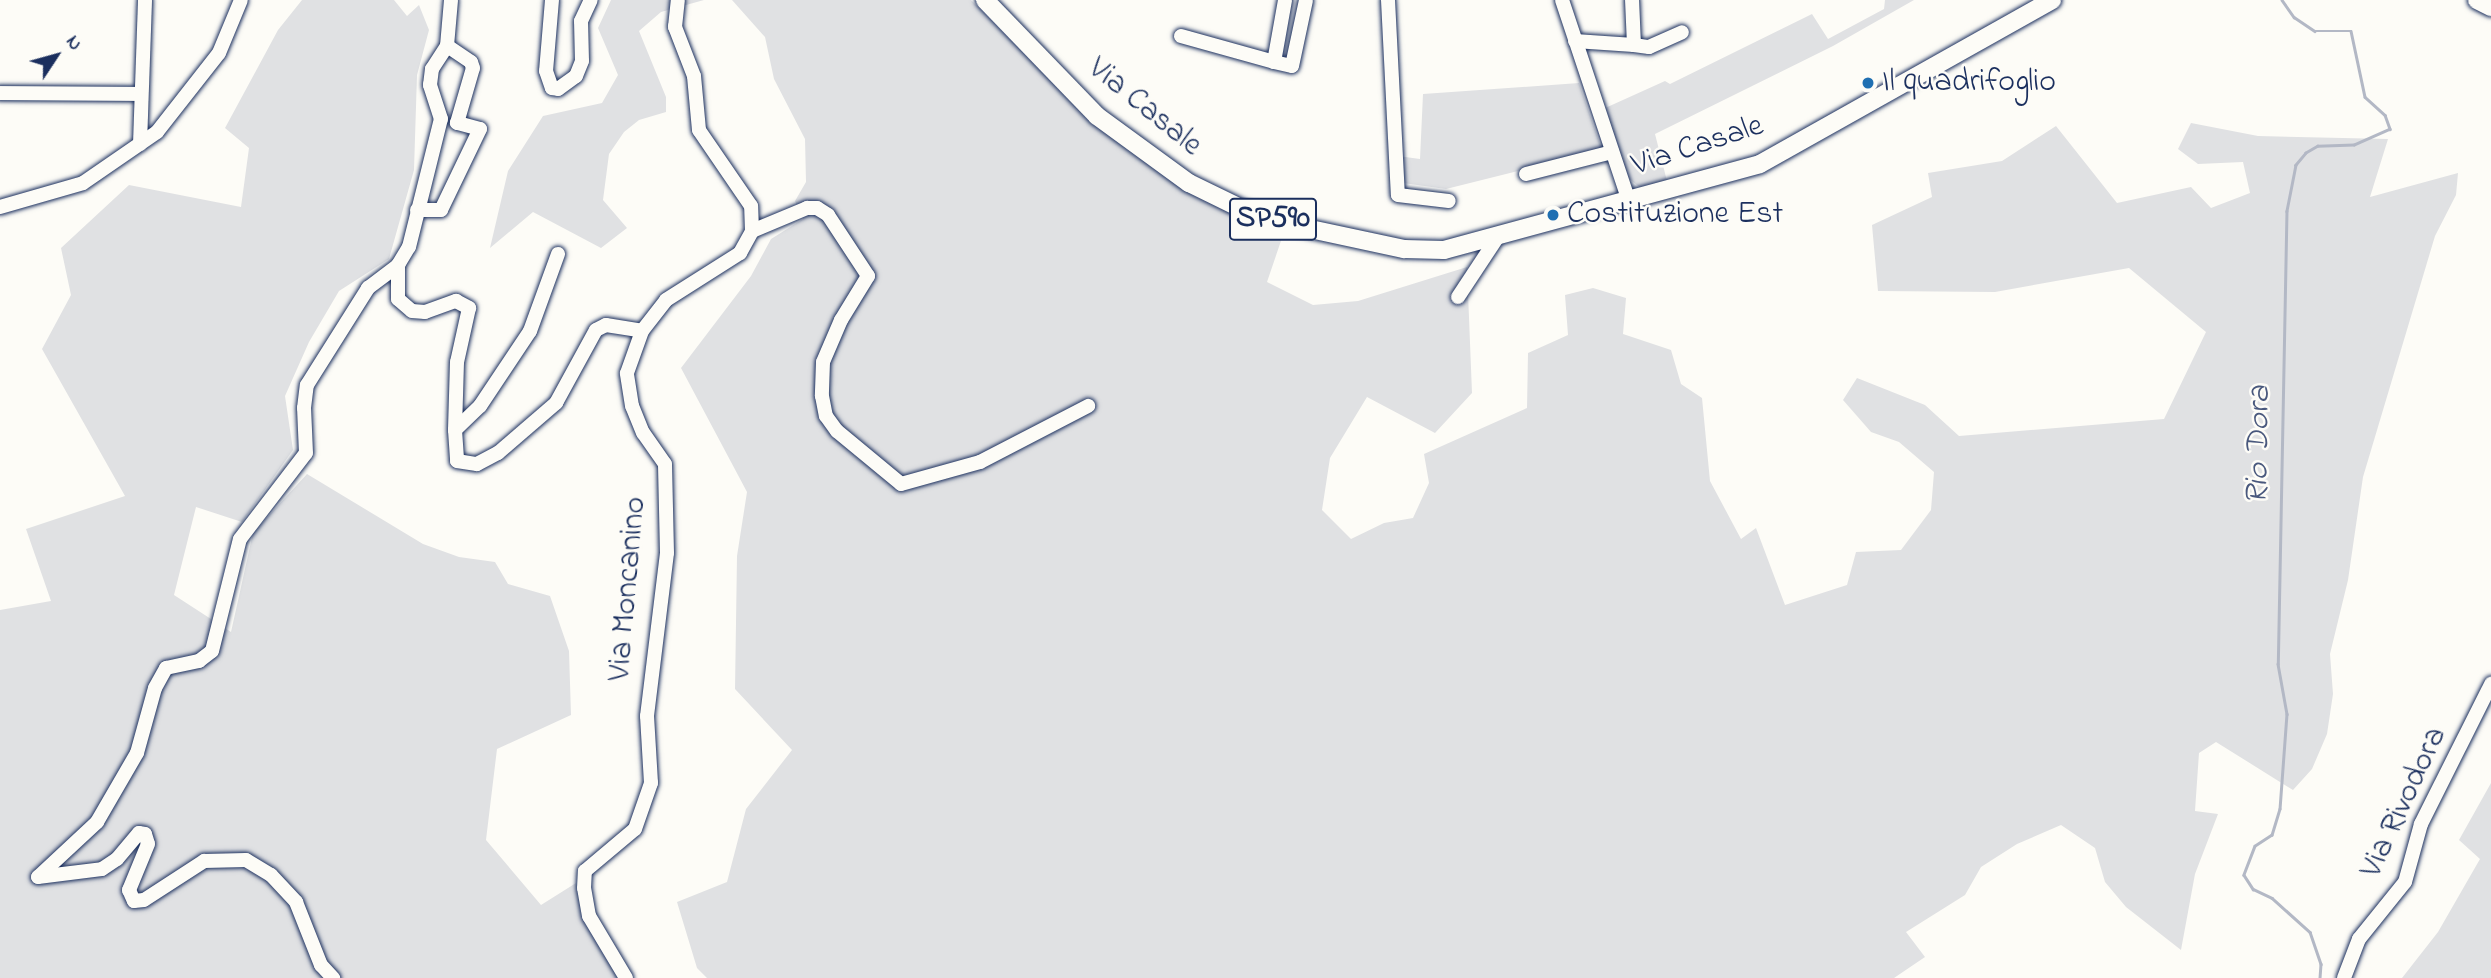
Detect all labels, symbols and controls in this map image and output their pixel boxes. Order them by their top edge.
north arrow [21,21,91,91]
text: N [59,30,88,56]
street label: Via Casale [1079,50,1209,166]
place label: Il quadrifoglio [1882,64,2056,102]
marker: Il quadrifoglio [1860,75,1876,91]
street label: Via Casale [1627,108,1769,186]
road number: SP590 [1228,192,1318,246]
place label: Costituzione Est [1567,196,1783,234]
marker: Costituzione Est [1545,207,1561,223]
water label: Rio Dora [2239,385,2281,505]
street label: Via Moncanino [602,495,656,683]
street label: Via Rivodora [2353,721,2457,885]

